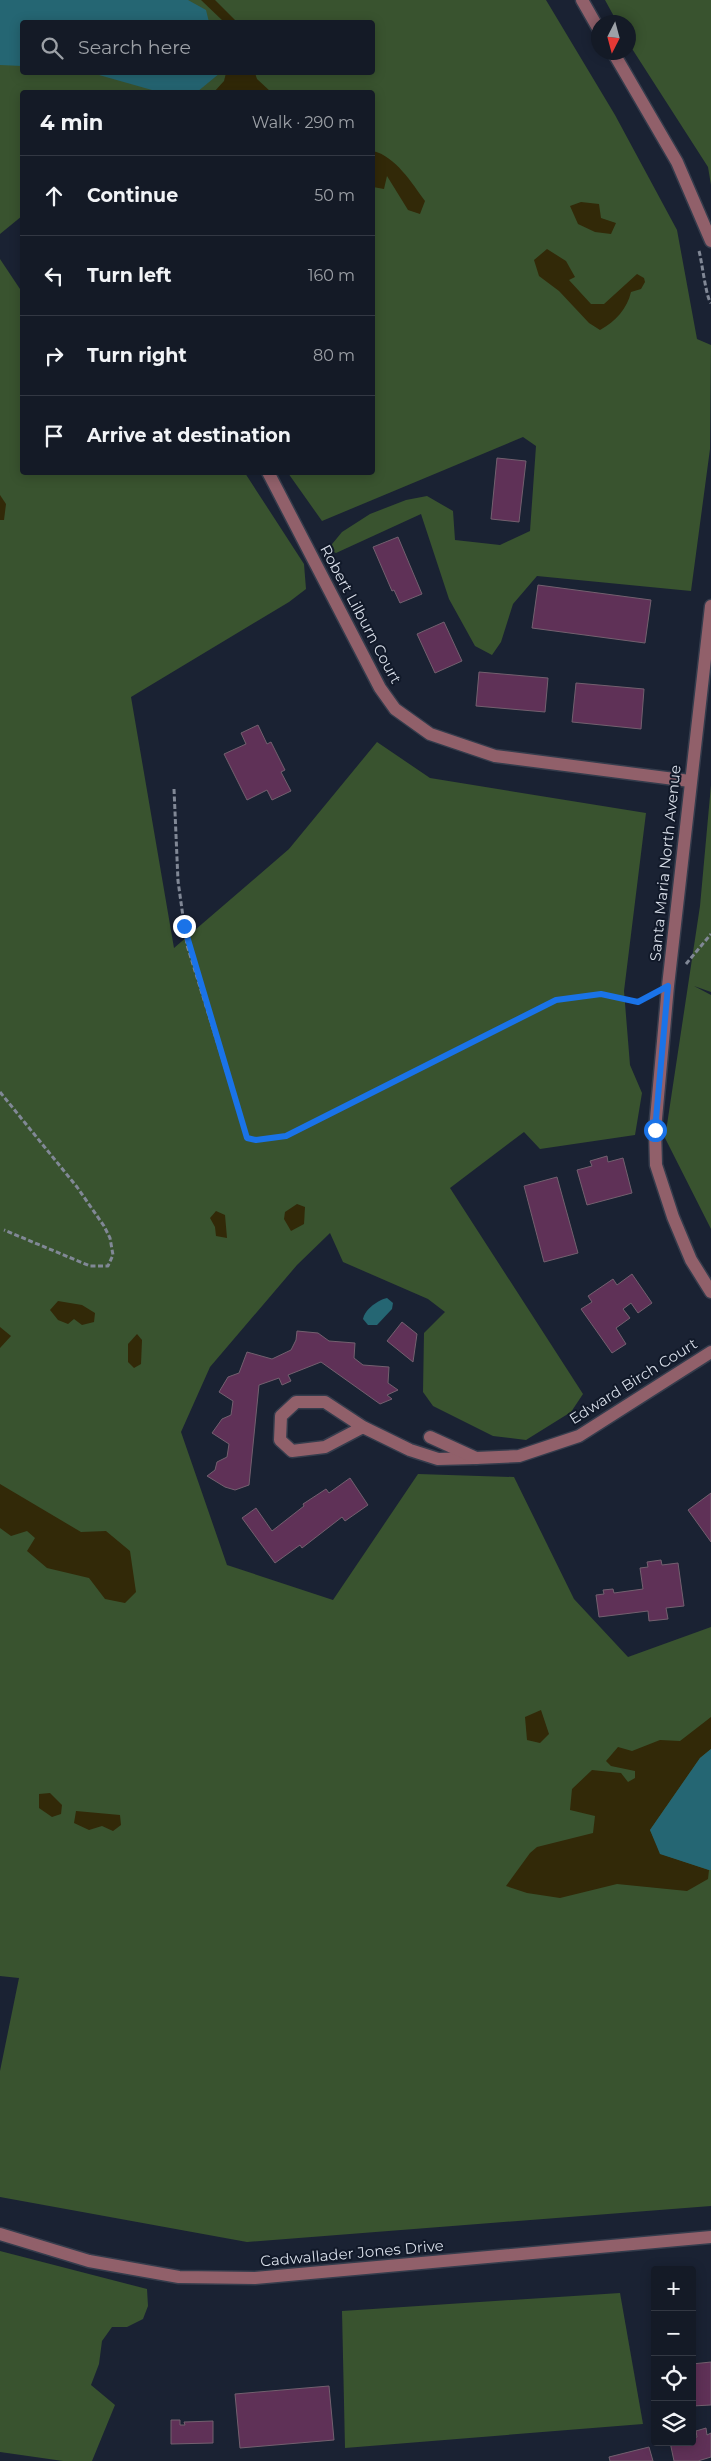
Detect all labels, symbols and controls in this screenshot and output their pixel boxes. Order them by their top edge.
north arrow [591,15,636,60]
search box [20,20,375,75]
icon: search [38,34,66,62]
text: Search here [78,36,191,59]
text: 4 min [40,110,103,135]
text: Walk · 290 m [252,113,355,132]
icon: ahead [40,182,68,210]
text: Continue [87,184,178,207]
text: 50 m [314,186,355,205]
icon: left [40,262,68,290]
text: Turn left [87,264,172,287]
text: 160 m [308,266,355,285]
icon: right [40,342,68,370]
text: Turn right [87,344,187,367]
text: 80 m [313,346,355,365]
icon: arrive [40,422,68,450]
text: Arrive at destination [87,424,291,447]
street label: Robert Lilburn Court [316,541,406,687]
street label: Santa Maria North Avenue [645,764,685,962]
route end [173,915,196,938]
route start [644,1119,667,1142]
street label: Edward Birch Court [565,1334,701,1428]
street label: Cadwallader Jones Drive [259,2236,445,2270]
map controls [651,2266,696,2446]
button: + [651,2266,696,2311]
button: − [651,2311,696,2356]
button: locate [651,2356,696,2401]
button: layers [651,2401,696,2446]

